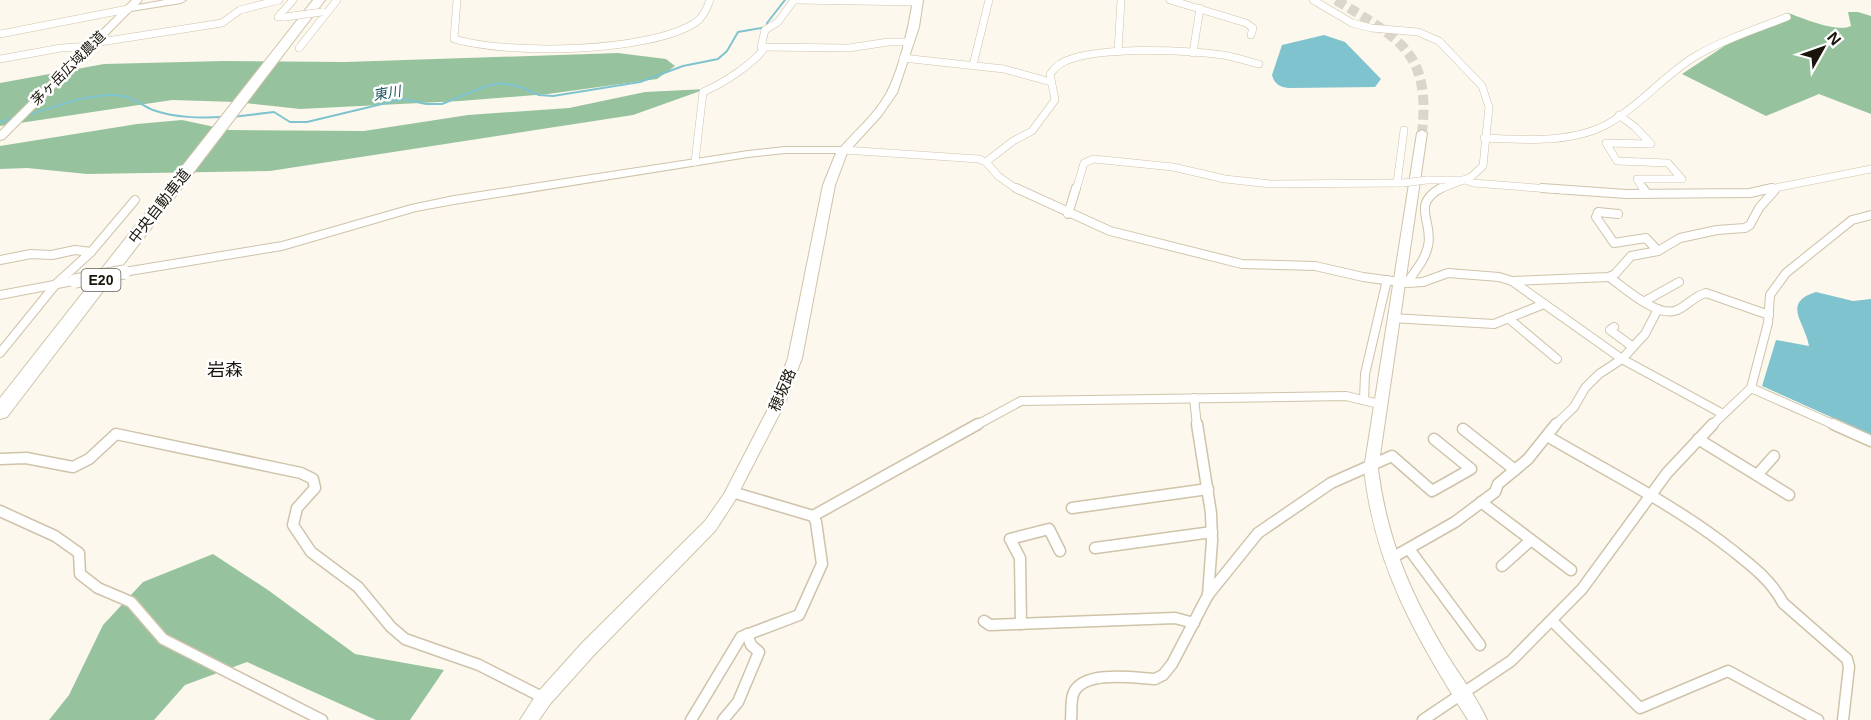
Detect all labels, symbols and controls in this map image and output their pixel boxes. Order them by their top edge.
north arrow [1793,18,1853,78]
street label: 茅ヶ岳広域農道 [28,28,108,108]
text: N [1824,29,1844,49]
water label: 東川 [372,82,404,103]
street label: 中央自動車道 [125,165,193,247]
road number: E20 [82,269,120,291]
district label: 岩森 [207,360,243,380]
street label: 穂坂路 [765,366,799,414]

